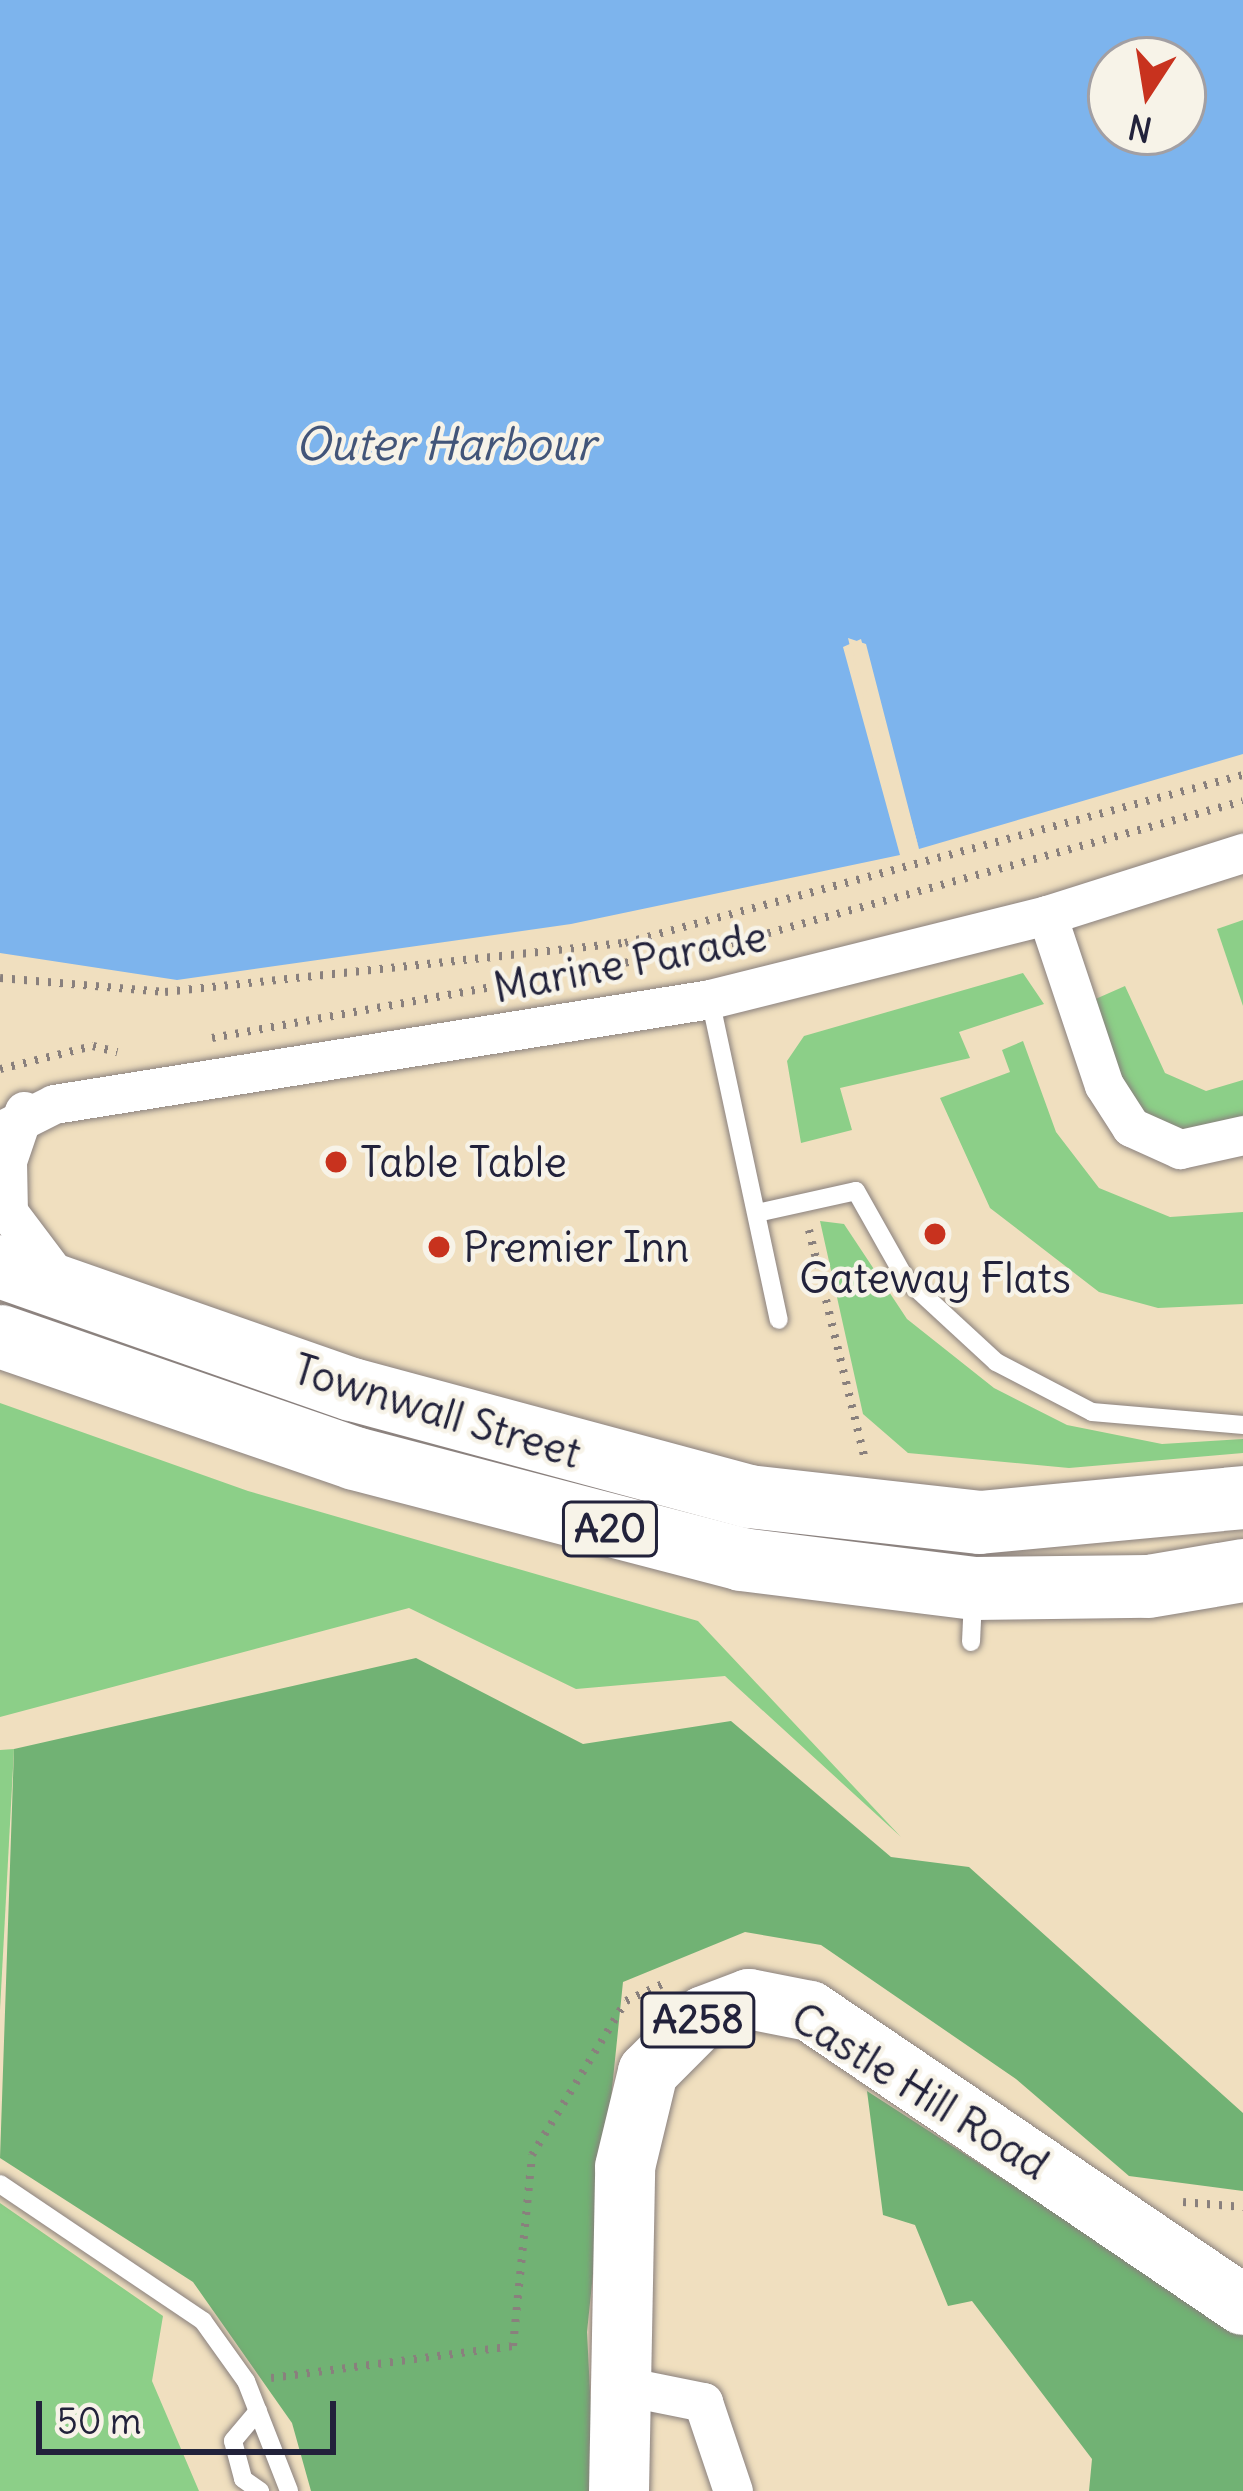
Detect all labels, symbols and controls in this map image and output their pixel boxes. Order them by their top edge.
north arrow [1087,36,1207,156]
text: N [1125,105,1156,151]
water label: Outer Harbour [295,418,595,472]
street label: Marine Parade [489,911,771,1013]
place label: Table Table [360,1137,567,1187]
marker: Table Table [323,1149,349,1175]
marker: Gateway Flats [922,1221,948,1247]
place label: Premier Inn [463,1222,689,1272]
marker: Premier Inn [426,1234,452,1260]
place label: Gateway Flats [799,1253,1071,1303]
street label: Townwall Street [287,1343,587,1479]
road number: A20 [559,1496,661,1562]
road number: A258 [638,1987,758,2053]
street label: Castle Hill Road [782,1992,1058,2190]
scale bar [42,2377,342,2451]
text: 50 m [57,2399,142,2444]

